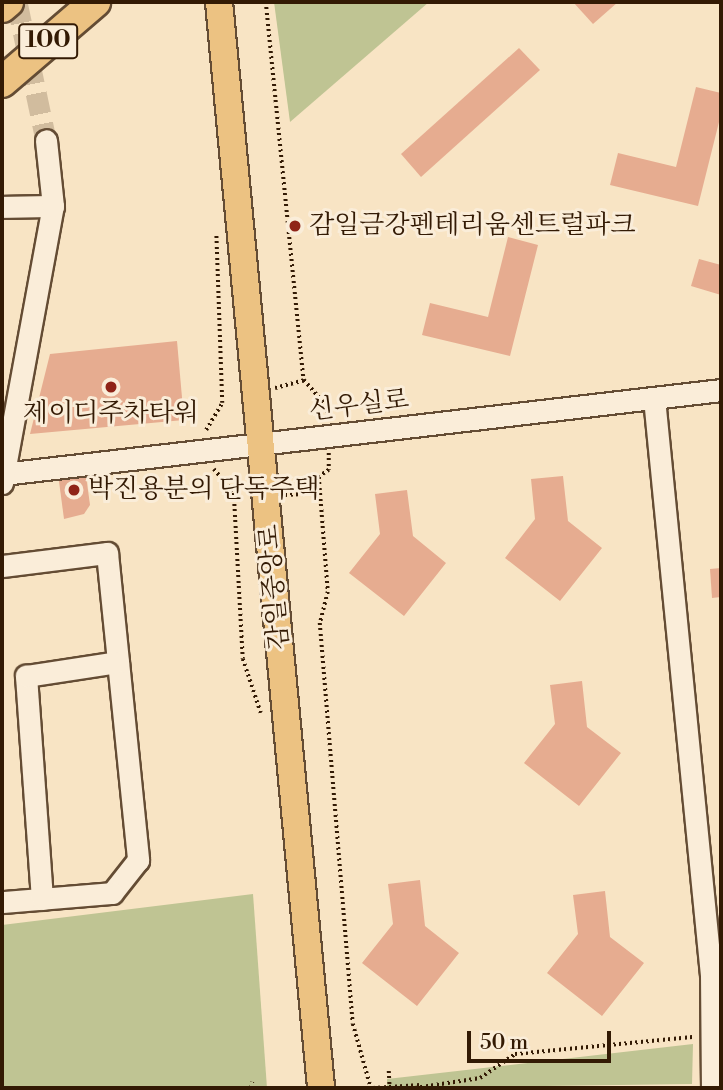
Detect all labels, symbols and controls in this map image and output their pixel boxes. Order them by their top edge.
road number: 100 [16,20,80,61]
place label: 감일금강펜테리움센트럴파크 [309,210,636,242]
marker: 감일금강펜테리움센트럴파크 [287,218,303,234]
marker: 제이디주차타워 [103,379,119,395]
street label: 신우실로 [307,384,411,428]
place label: 제이디주차타워 [23,398,199,430]
place label: 박진용분의 단독주택 [88,474,319,506]
marker: 박진용분의 단독주택 [66,482,82,498]
street label: 감일중앙로 [254,523,296,651]
scale bar [471,1016,614,1060]
text: 50 m [480,1030,528,1056]

